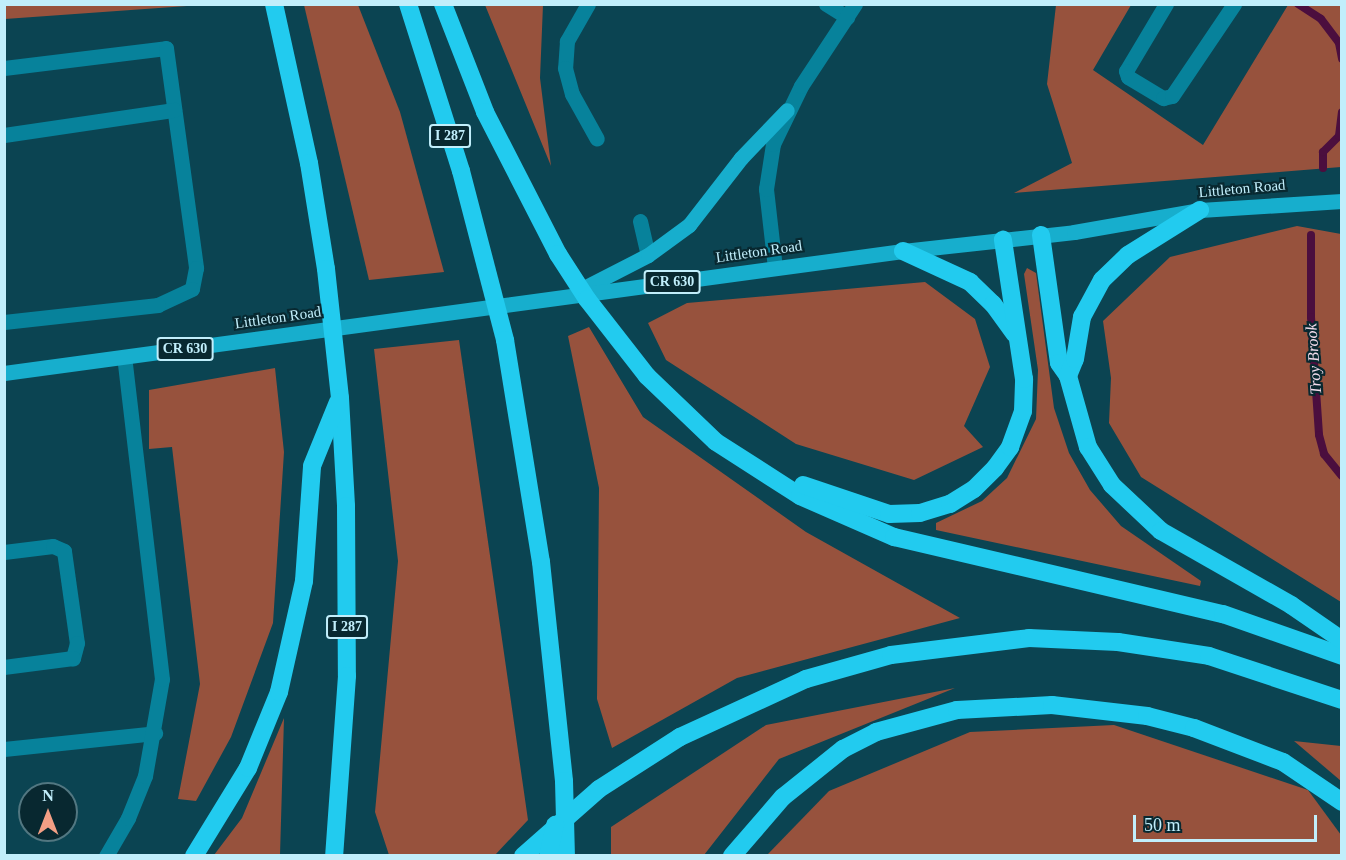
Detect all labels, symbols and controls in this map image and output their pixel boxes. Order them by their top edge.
road number: I 287 [429,125,471,147]
street label: Littleton Road [1198,176,1286,202]
street label: Littleton Road [715,237,803,267]
road number: CR 630 [644,271,700,293]
street label: Littleton Road [234,303,322,333]
water label: Troy Brook [1302,323,1326,395]
road number: CR 630 [156,338,213,360]
road number: I 287 [326,616,368,638]
north arrow [18,782,78,842]
text: N [42,787,54,804]
scale bar [1136,803,1320,841]
text: 50 m [1144,815,1181,835]

